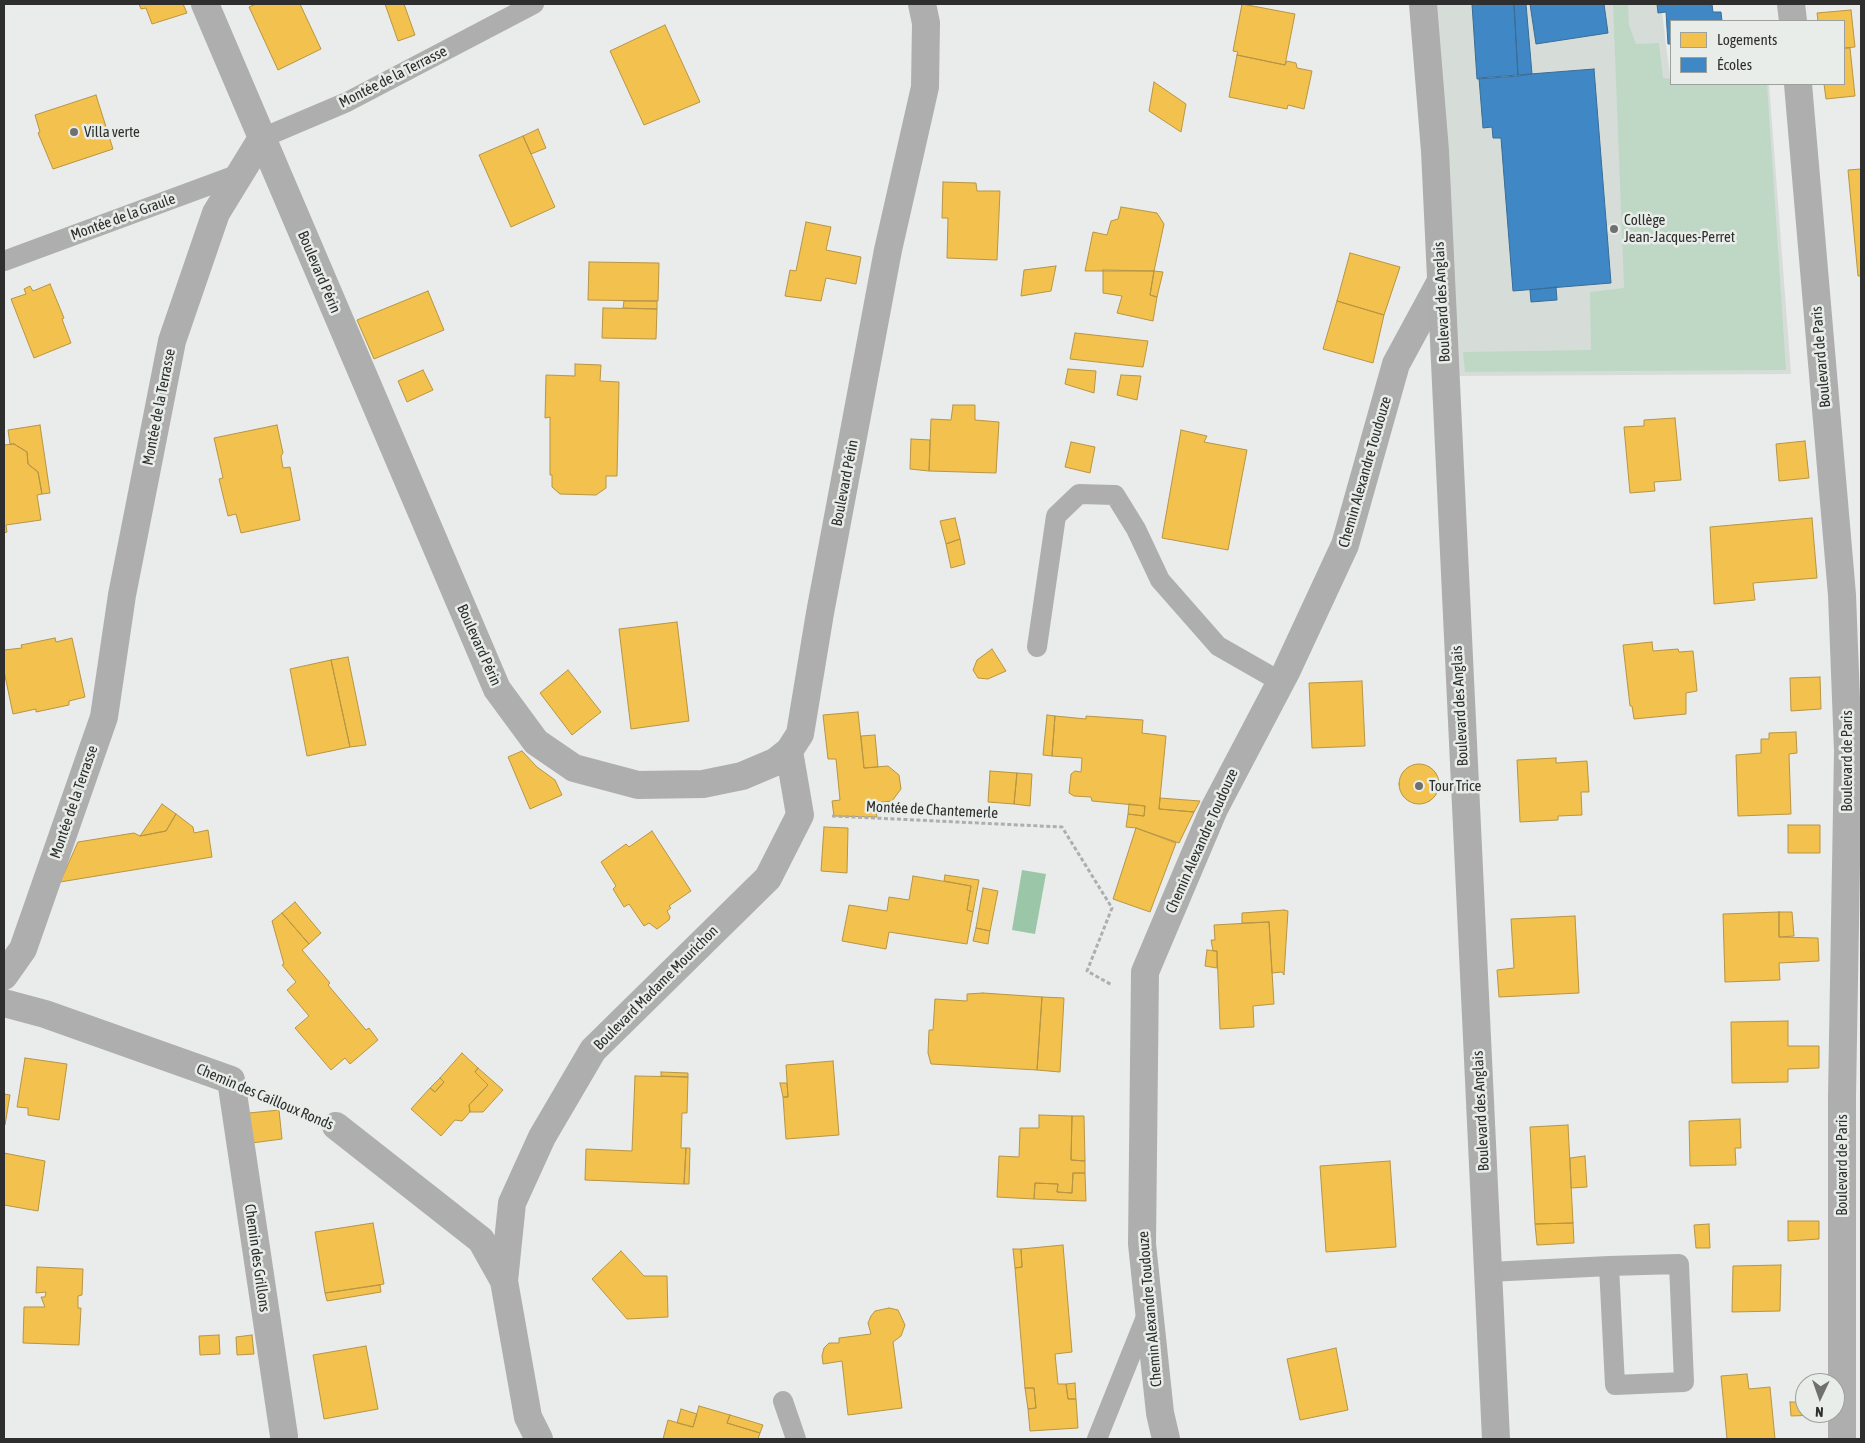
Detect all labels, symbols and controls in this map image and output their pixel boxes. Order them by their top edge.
legend [1670,20,1845,85]
text: Logements [1717,31,1777,48]
street label: Montée de la Terrasse [336,42,450,112]
text: Écoles [1717,56,1752,73]
place label: Villa verte [84,123,140,141]
marker: Villa verte [68,126,80,138]
street label: Montée de la Graule [68,190,178,244]
place label: Collège Jean-Jacques-Perret [1624,211,1735,246]
marker: Collège Jean-Jacques-Perret [1608,223,1620,235]
street label: Boulevard Périn [294,228,344,316]
street label: Boulevard des Anglais [1430,241,1454,363]
street label: Boulevard de Paris [1808,306,1834,408]
street label: Montée de la Terrasse [139,347,179,467]
street label: Chemin Alexandre Toudouze [1335,394,1395,550]
street label: Boulevard Périn [828,438,862,528]
street label: Boulevard Périn [453,601,505,689]
street label: Boulevard des Anglais [1448,645,1472,767]
street label: Boulevard de Paris [1838,710,1856,812]
street label: Montée de la Terrasse [46,743,102,861]
street label: Chemin Alexandre Toudouze [1162,766,1242,916]
place label: Tour Trice [1429,777,1481,795]
marker: Tour Trice [1413,780,1425,792]
street label: Montée de Chantemerle [866,798,998,822]
street label: Boulevard Madame Mourichon [590,922,722,1054]
street label: Boulevard des Anglais [1469,1050,1493,1172]
street label: Chemin des Cailloux Ronds [194,1060,336,1134]
street label: Boulevard de Paris [1833,1114,1851,1216]
street label: Chemin des Grillons [241,1203,273,1313]
street label: Chemin Alexandre Toudouze [1134,1230,1166,1388]
north arrow [1795,1373,1845,1423]
text: N [1815,1404,1824,1420]

